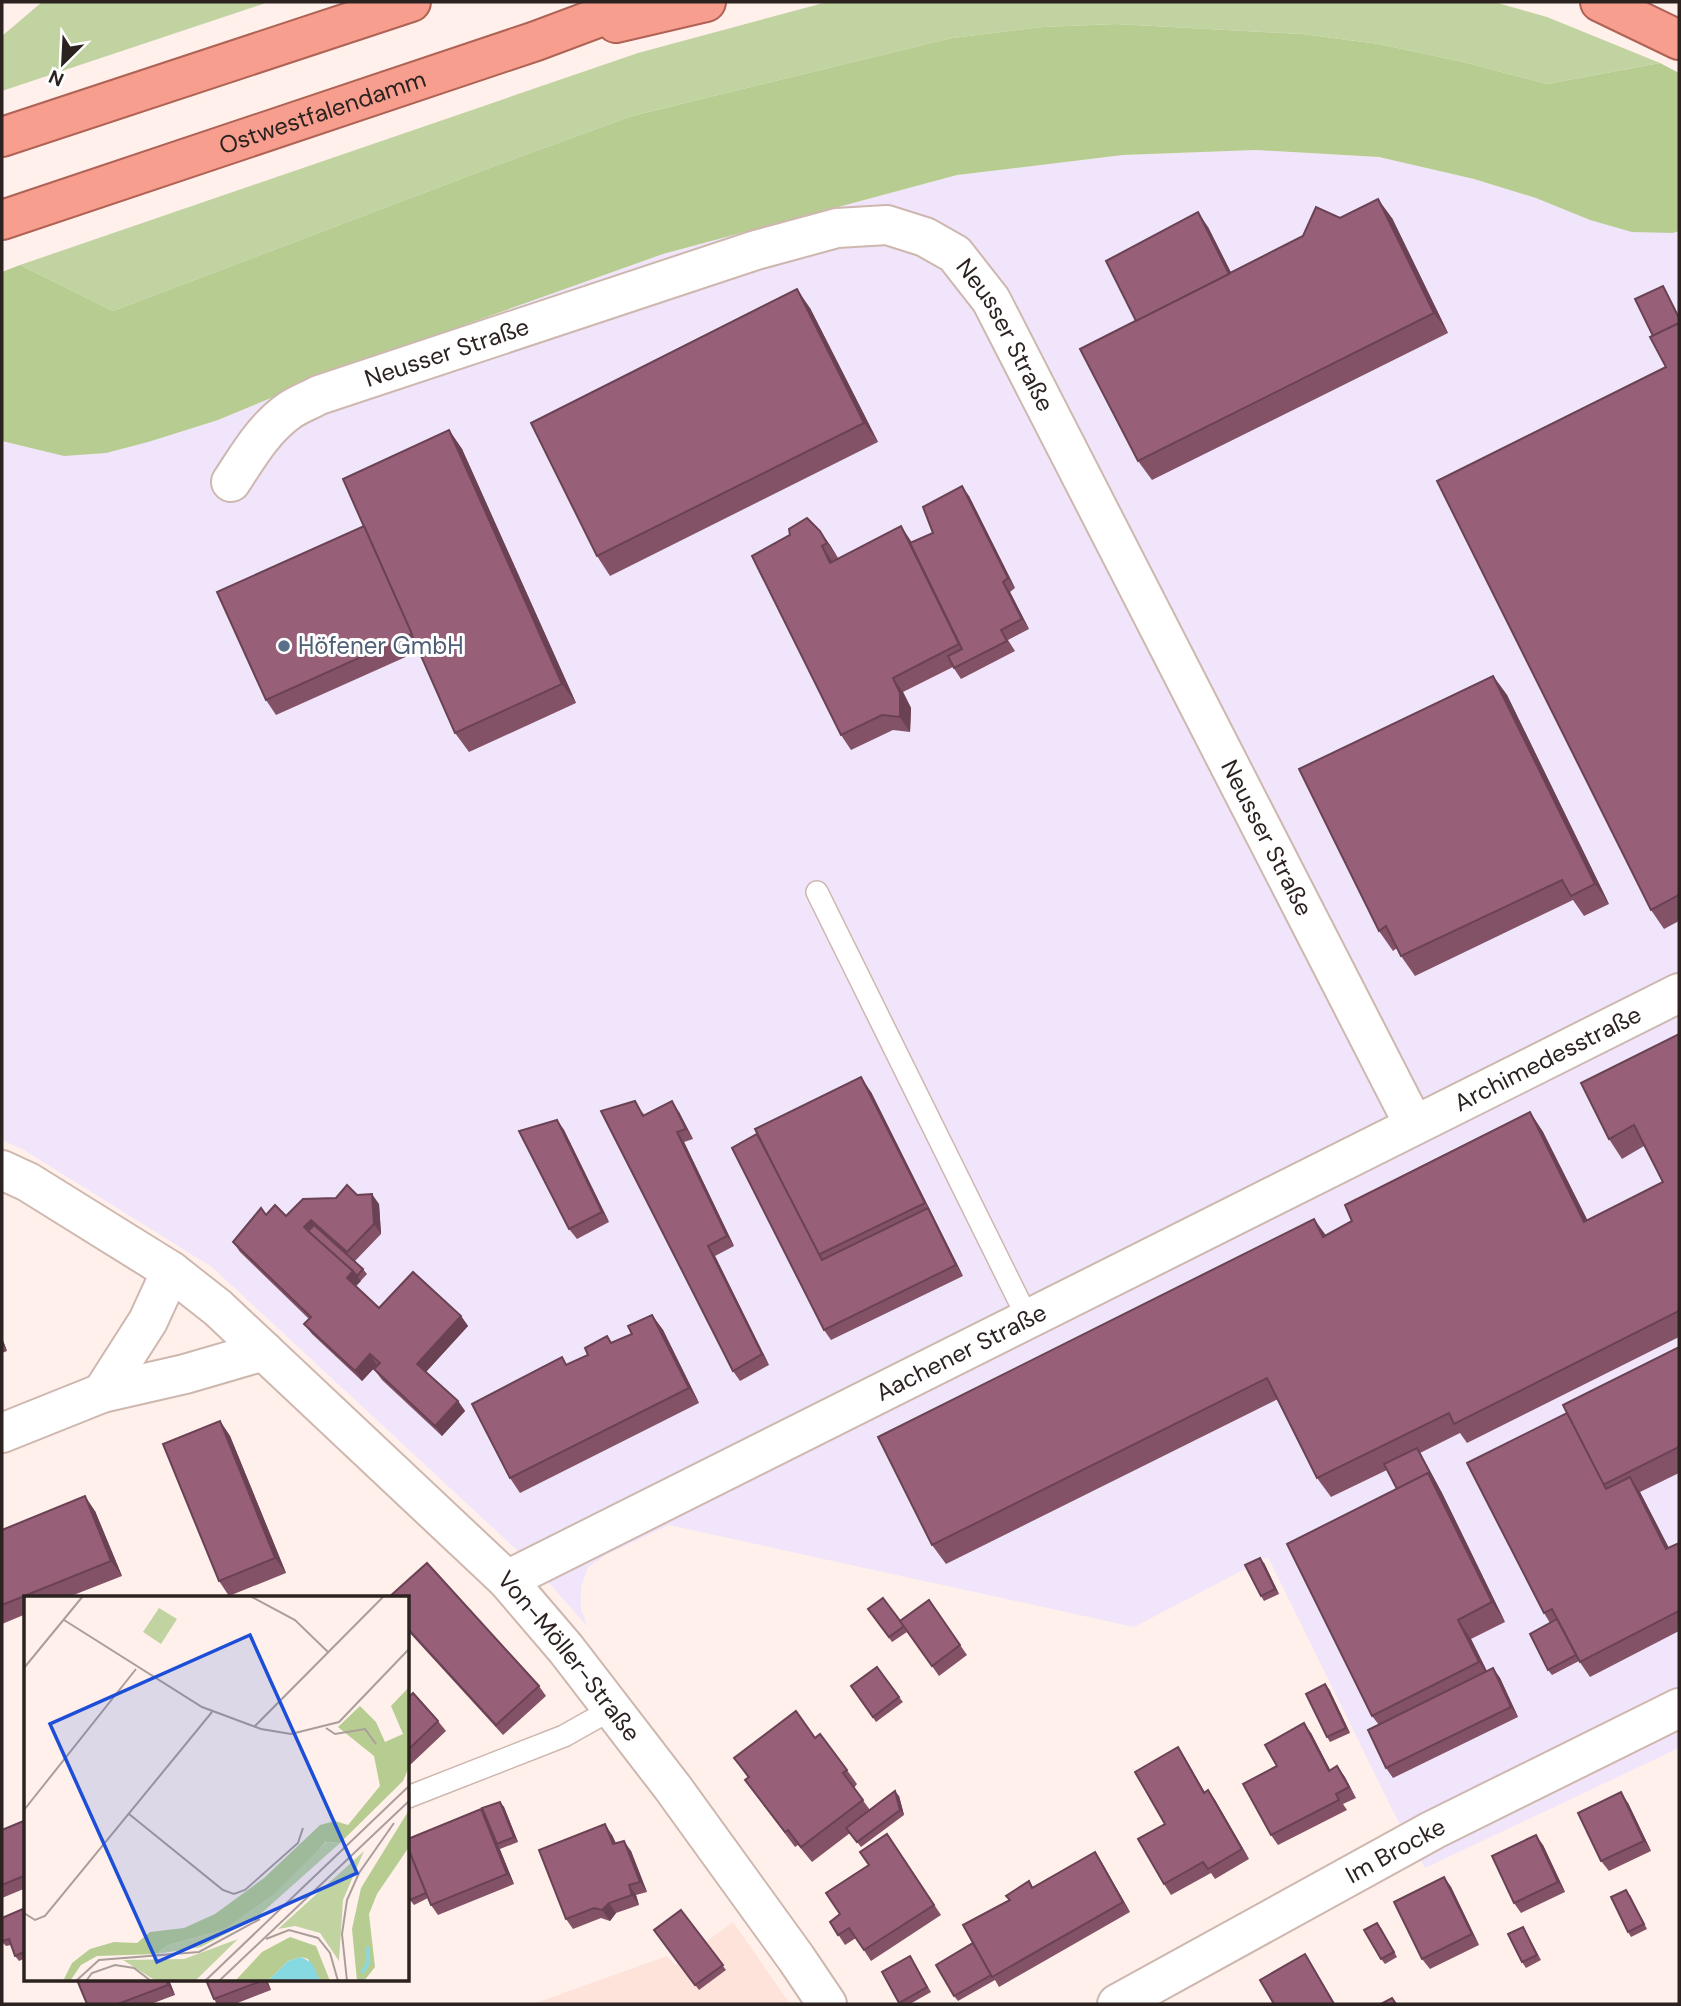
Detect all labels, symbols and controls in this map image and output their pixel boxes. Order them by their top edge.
north arrow [28,28,98,98]
street label: Ostwestfalendamm [215,63,430,161]
text: N [45,64,68,92]
street label: Neusser Straße [949,252,1061,416]
street label: Neusser Straße [360,310,533,394]
place label: Höfener GmbH [298,630,464,661]
marker: Höfener GmbH [276,638,292,654]
street label: Neusser Straße [1214,754,1320,921]
street label: Archimedesstraße [1449,998,1646,1118]
street label: Aachener Straße [870,1296,1051,1408]
street label: Von-Möller-Straße [491,1564,647,1748]
inset map [24,1596,410,1982]
street label: Im Brocke [1340,1810,1450,1890]

